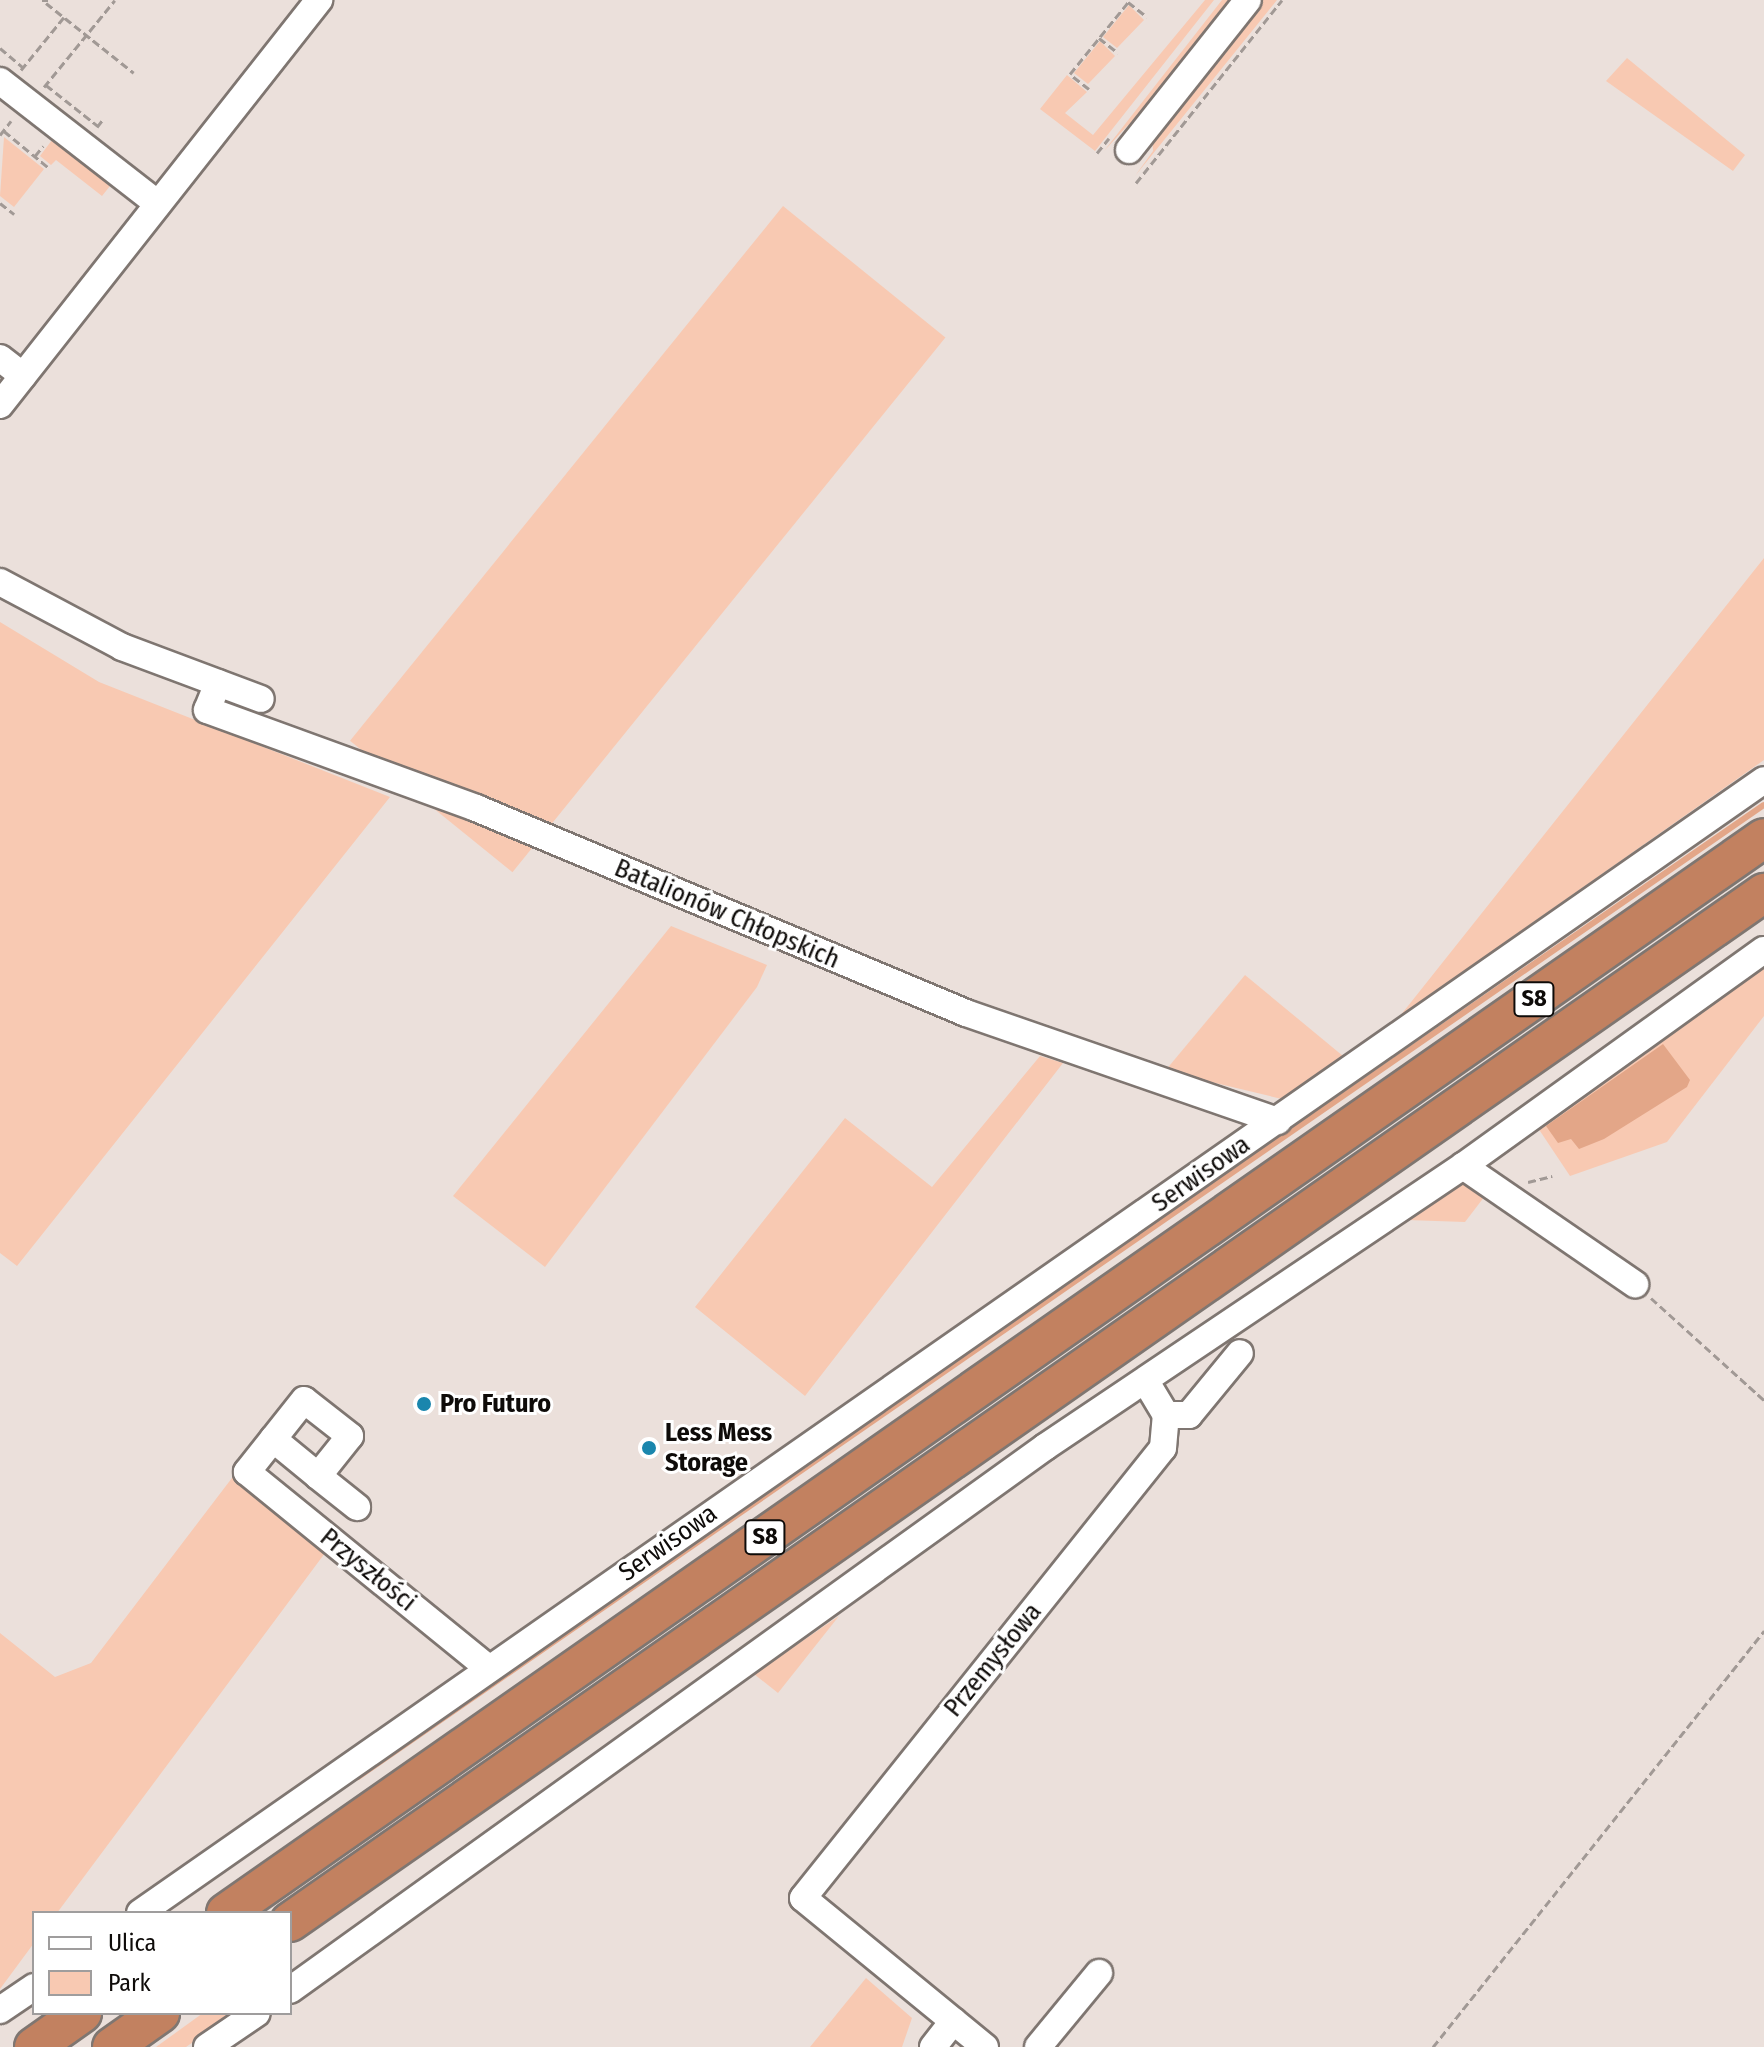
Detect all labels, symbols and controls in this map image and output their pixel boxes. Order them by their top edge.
street label: Batalionów Chłopskich [610,852,844,976]
road number: S8 [1512,979,1556,1019]
street label: Serwisowa [1146,1129,1256,1219]
place label: Pro Futuro [440,1388,551,1420]
marker: Pro Futuro [415,1395,433,1413]
place label: Less Mess Storage [665,1417,772,1478]
marker: Less Mess Storage [640,1439,658,1457]
street label: Serwisowa [613,1498,723,1588]
road number: S8 [743,1517,787,1557]
street label: Przyszłości [314,1522,422,1618]
street label: Przemysłowa [938,1597,1048,1723]
legend [32,1911,292,2015]
text: Ulica [108,1929,156,1957]
text: Park [108,1969,151,1997]

